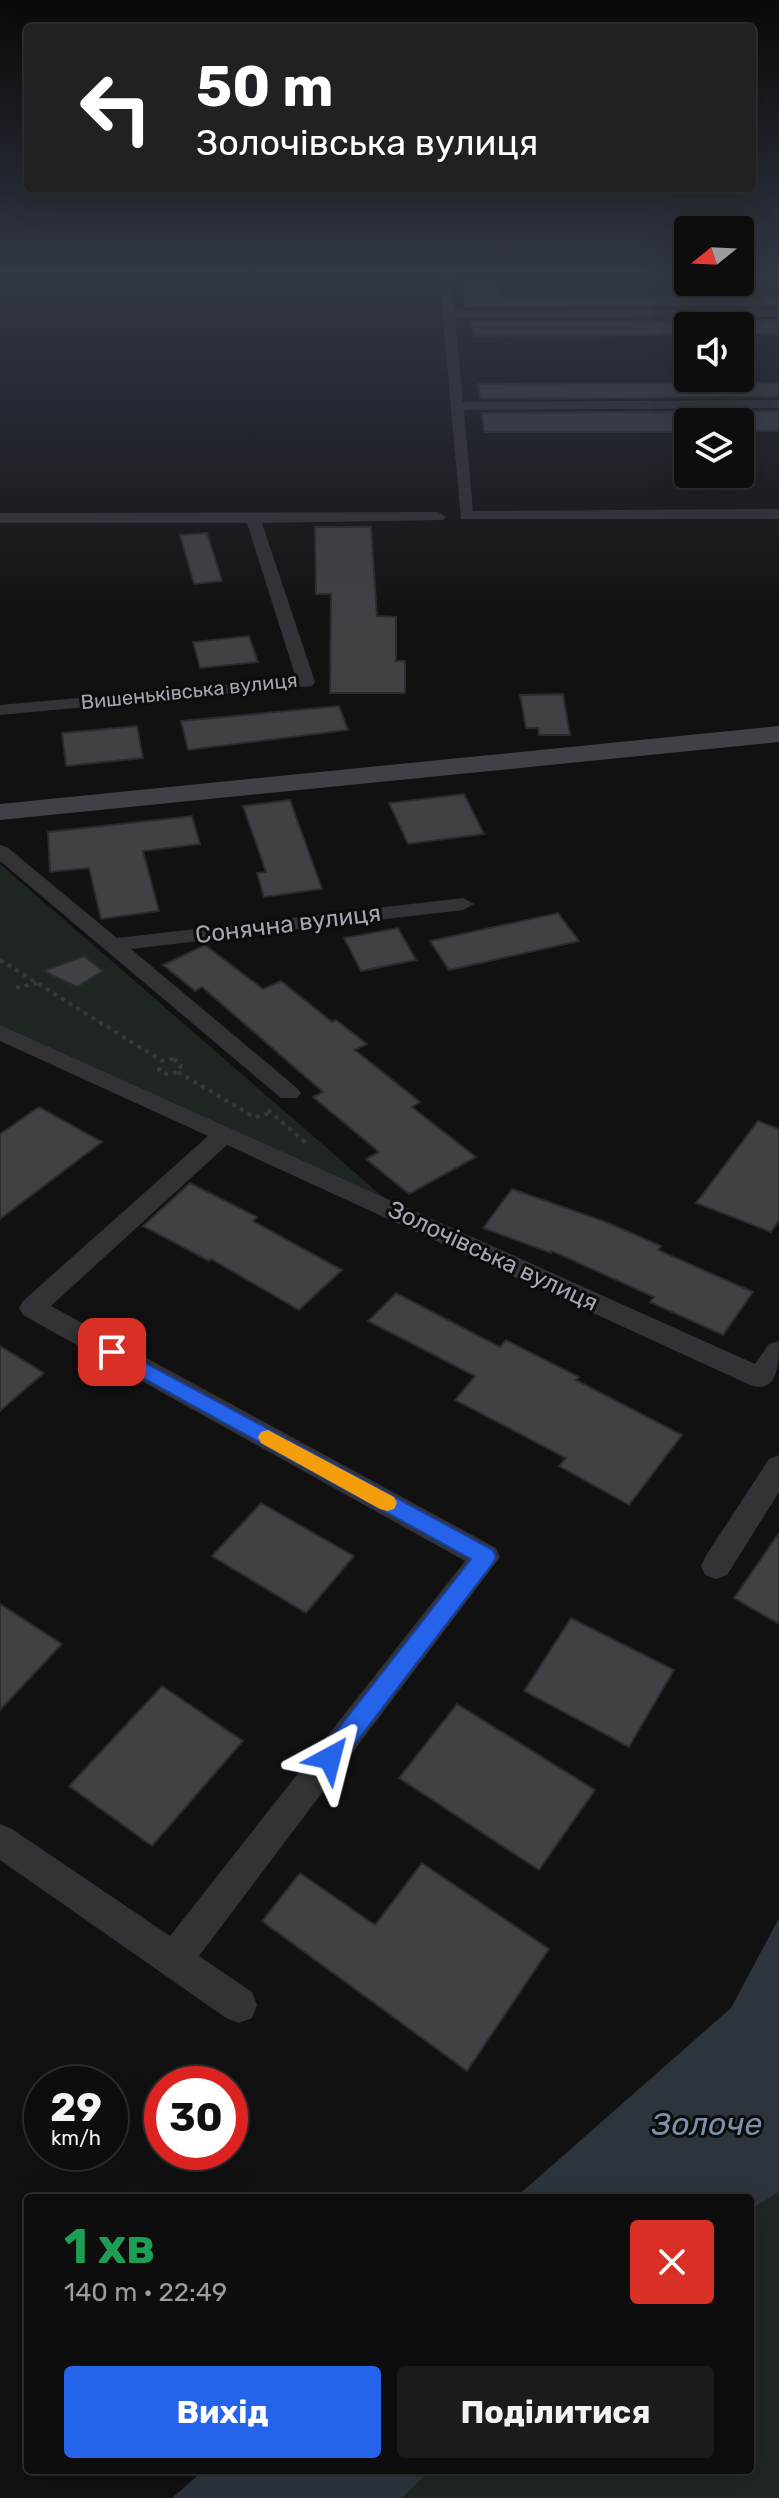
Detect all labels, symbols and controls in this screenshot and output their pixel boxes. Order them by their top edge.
text: 50 m [196,54,333,120]
icon: left [64,56,168,160]
text: Золочівська вулиця [196,121,538,164]
north arrow [674,216,754,296]
map controls [674,216,754,488]
button: sound [674,312,754,392]
button: layers [674,408,754,488]
street label: Вишеньківська вулиця [79,668,299,714]
street label: Сонячна вулиця [194,899,382,949]
street label: Золочівська вулиця [384,1195,602,1317]
pin [78,1318,146,1386]
icon: arrive [90,1330,134,1374]
position arrow [288,1716,372,1800]
speed limit sign: 30 [144,2066,248,2170]
text: 29 [50,2084,102,2131]
water label: Золоче [651,2105,762,2143]
text: km/h [51,2126,101,2150]
text: 1 хв [64,2218,155,2275]
button: close [630,2220,714,2304]
text: 140 m · 22:49 [64,2277,227,2308]
button: Вихід [64,2366,381,2458]
button: Поділитися [397,2366,714,2458]

